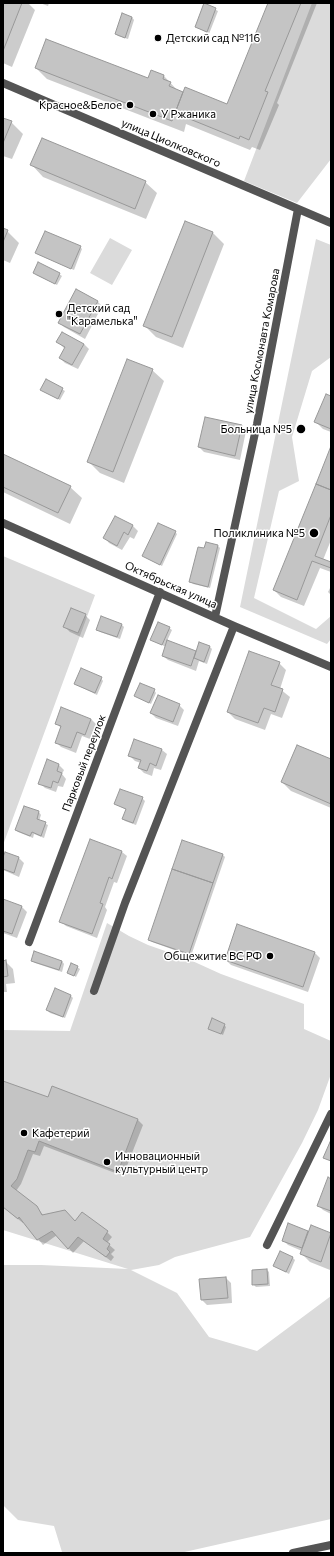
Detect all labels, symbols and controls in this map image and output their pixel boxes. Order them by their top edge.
place label: Детский сад №116 [166,31,260,45]
marker: Детский сад №116 [153,33,163,43]
place label: Красное&Белое [39,98,122,112]
marker: Красное&Белое [125,100,135,110]
place label: У Ржаника [161,107,216,121]
marker: У Ржаника [148,109,158,119]
street label: улица Циолковского [119,116,223,170]
street label: улица Космонавта Комарова [241,267,283,415]
place label: Детский сад "Карамелька" [67,301,138,327]
marker: Детский сад "Карамелька" [54,309,64,319]
place label: Больница №5 [221,422,292,436]
marker: Больница №5 [295,423,307,435]
place label: Поликлиника №5 [214,526,305,540]
marker: Поликлиника №5 [308,527,320,539]
street label: Октябрьская улица [123,559,219,611]
street label: Парковый переулок [59,713,109,813]
place label: Общежитие ВС РФ [164,949,262,963]
marker: Общежитие ВС РФ [265,951,275,961]
place label: Кафетерий [32,1126,90,1140]
marker: Кафетерий [19,1128,29,1138]
place label: Инновационный культурный центр [115,1149,208,1175]
marker: Инновационный культурный центр [102,1157,112,1167]

